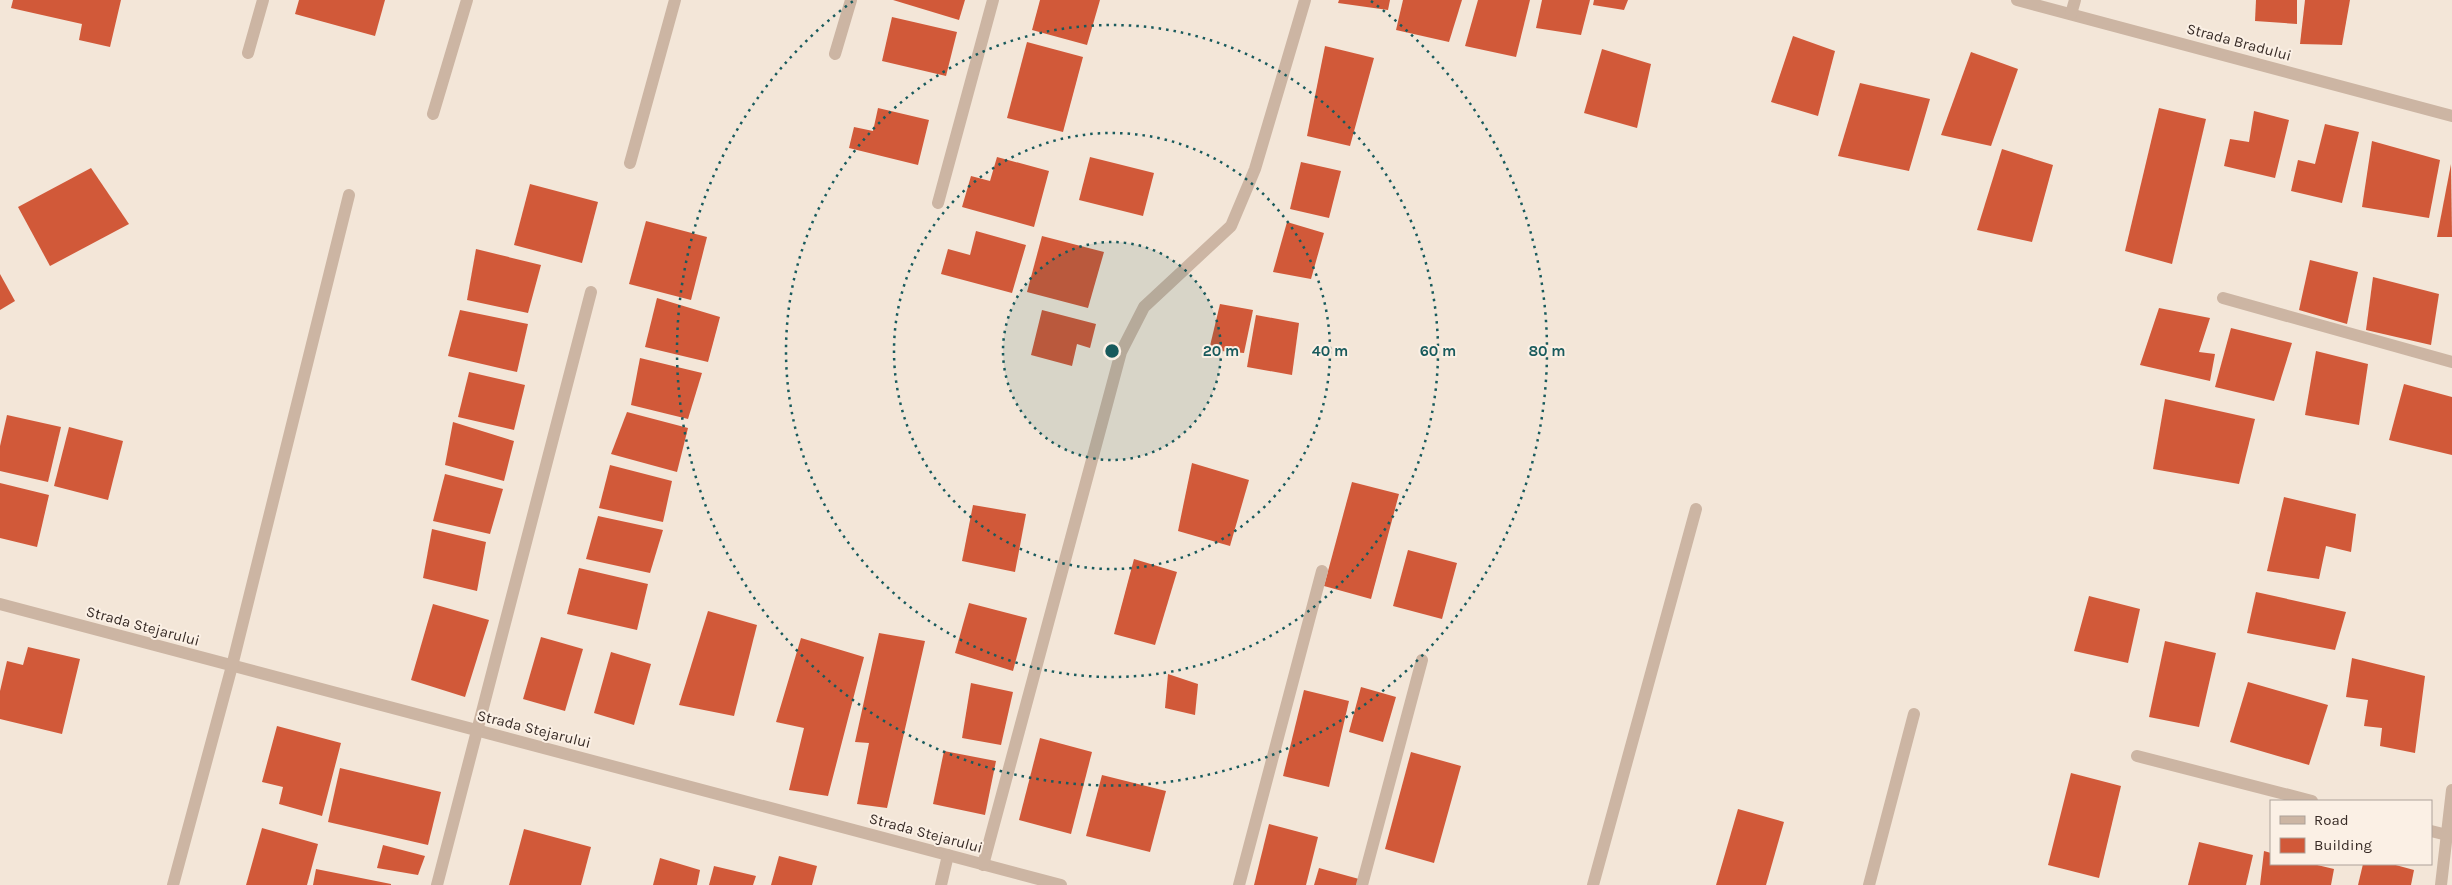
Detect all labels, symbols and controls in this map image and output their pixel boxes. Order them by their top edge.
street label: Strada Bradului [2185,19,2293,65]
centre of rings [1103,342,1121,360]
text: 20 m [1203,342,1239,360]
text: 40 m [1312,342,1348,360]
text: 60 m [1420,342,1456,360]
text: 80 m [1528,342,1566,360]
street label: Strada Stejarului [84,602,202,650]
street label: Strada Stejarului [475,706,593,752]
legend [2270,800,2432,865]
street label: Strada Stejarului [867,809,985,857]
text: Road [2314,811,2349,829]
text: Building [2314,836,2372,854]

